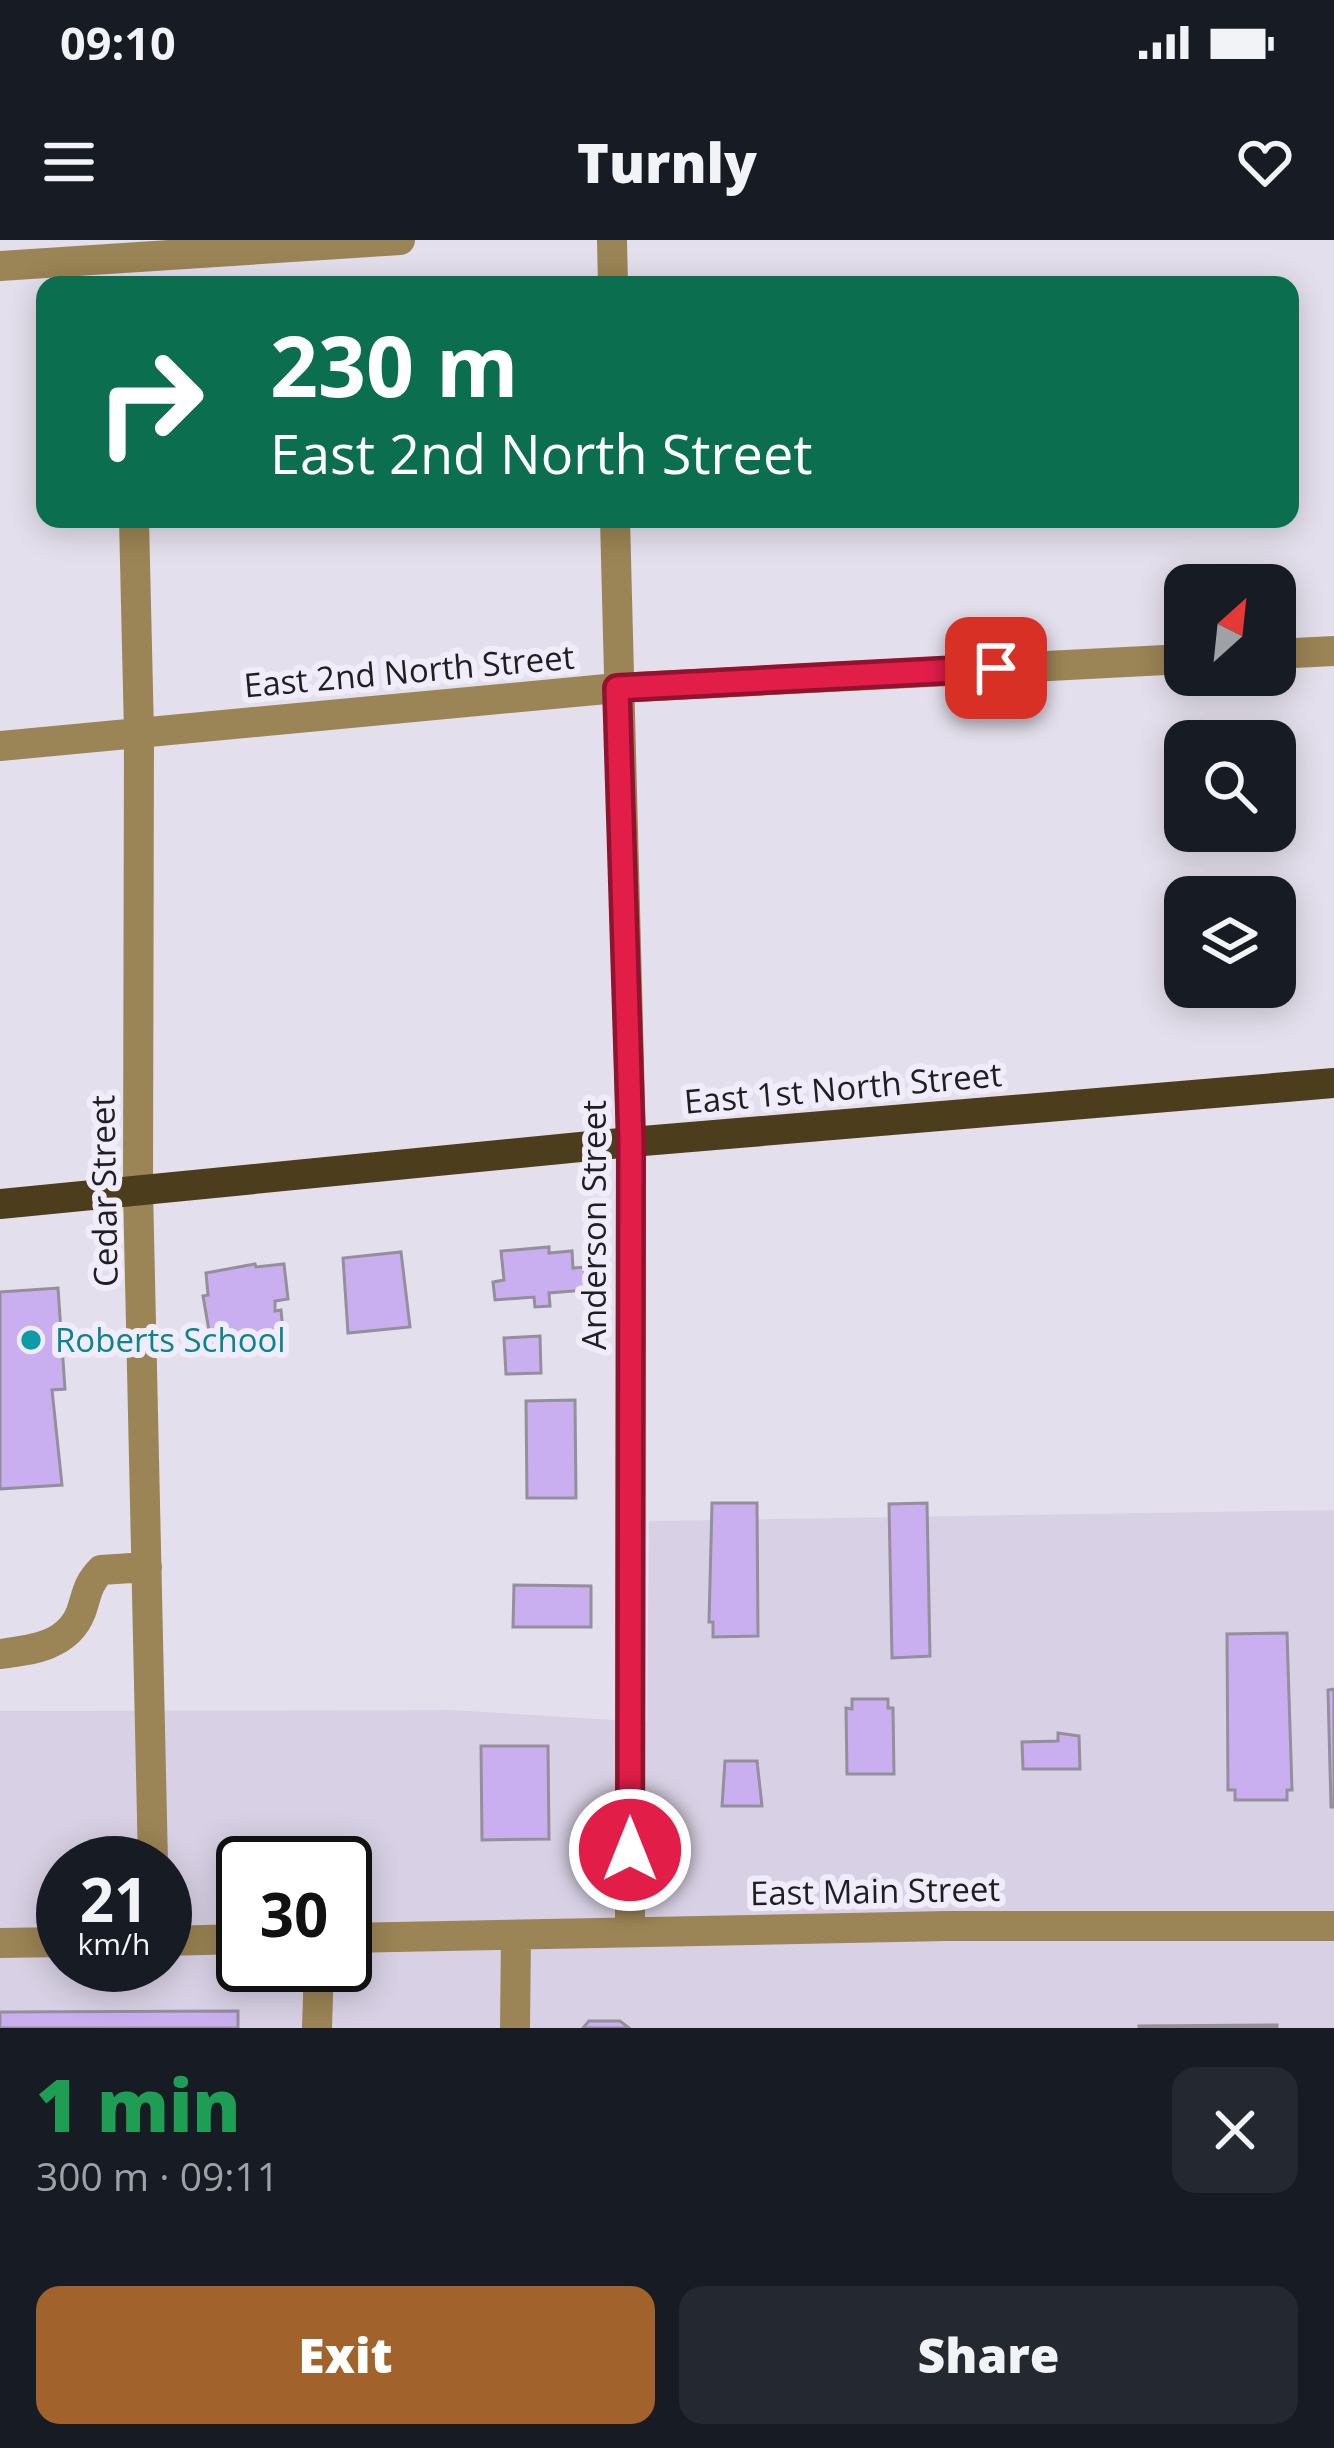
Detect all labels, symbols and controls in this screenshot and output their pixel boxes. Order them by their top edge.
text: 09:10 [60,12,176,73]
text: Turnly [577,125,757,199]
icon: menu [36,129,102,195]
icon: heart [1232,129,1298,195]
text: 230 m [270,307,518,422]
icon: right [72,324,228,480]
text: East 2nd North Street [270,416,813,490]
north arrow [1164,564,1296,696]
map controls [1164,564,1296,1008]
pin [945,617,1047,719]
street label: East 2nd North Street [242,634,576,707]
icon: arrive [963,635,1029,701]
button: search [1164,720,1296,852]
button: layers [1164,876,1296,1008]
street label: East 1st North Street [682,1051,1004,1124]
street label: Cedar Street [79,1095,128,1287]
street label: Anderson Street [571,1100,616,1350]
place label: Roberts School [55,1317,286,1362]
marker: Roberts School [18,1327,44,1353]
position arrow [567,1787,693,1913]
speed limit sign: 30 [216,1836,372,1992]
text: 21 [80,1858,148,1940]
street label: East Main Street [750,1866,1000,1915]
text: km/h [78,1923,150,1964]
text: 1 min [36,2055,241,2153]
button: close [1172,2067,1298,2193]
text: 300 m · 09:11 [36,2149,279,2202]
button: Exit [36,2286,655,2424]
button: Share [679,2286,1298,2424]

